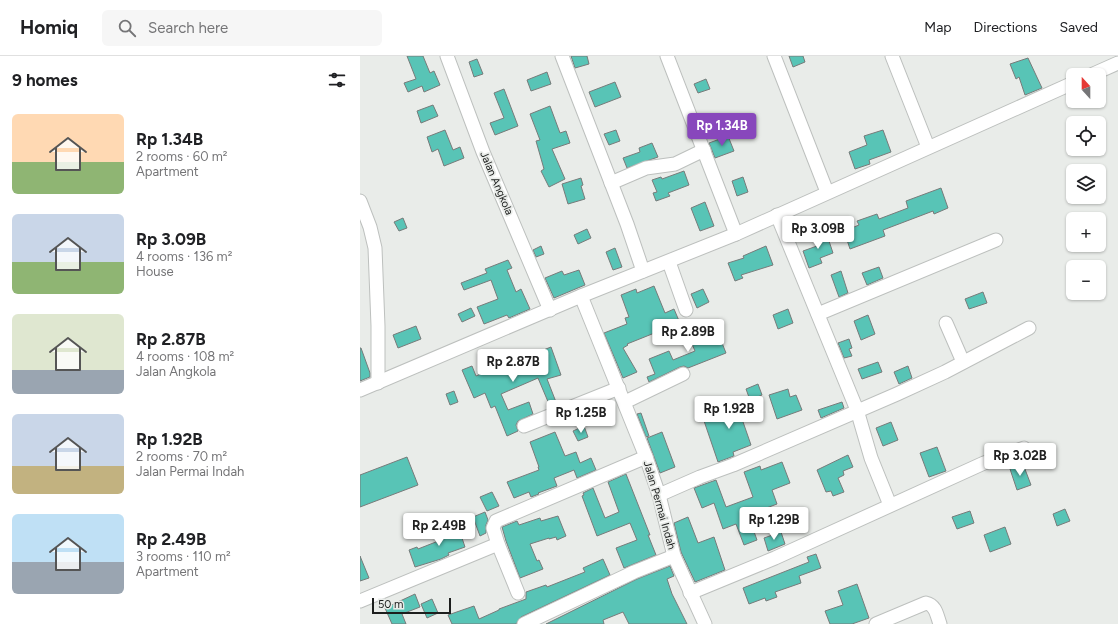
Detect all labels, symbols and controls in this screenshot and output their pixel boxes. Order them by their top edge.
search box [102,10,382,46]
text: Homiq [20,16,78,39]
icon: search [116,17,138,39]
text: Search here [148,19,228,37]
text: Map [924,19,952,36]
text: Directions [974,19,1037,36]
text: Saved [1059,19,1098,36]
north arrow [1066,68,1106,108]
map controls [1066,68,1106,300]
icon: filters [326,69,348,91]
text: 9 homes [12,70,78,90]
pin: Rp 1.34B [681,113,763,147]
button: locate [1066,116,1106,156]
text: Rp 1.34B [696,118,748,133]
text: Rp 1.34B [136,129,203,149]
icon: home [44,130,92,178]
text: 2 rooms · 60 m² [136,149,227,164]
street label: Jalan Angkola [477,149,516,217]
text: Apartment [136,164,199,179]
button: layers [1066,164,1106,204]
button: + [1066,212,1106,252]
pin: Rp 3.09B [777,216,859,250]
text: Rp 3.09B [791,221,845,236]
text: Rp 3.09B [136,229,206,249]
icon: home [44,230,92,278]
text: 4 rooms · 136 m² [136,249,232,264]
button: − [1066,260,1106,300]
text: House [136,264,174,279]
pin: Rp 2.89B [647,319,729,353]
text: Rp 2.89B [661,324,715,339]
text: Rp 2.87B [136,329,206,349]
icon: home [44,330,92,378]
text: 4 rooms · 108 m² [136,349,234,364]
pin: Rp 2.87B [472,349,554,383]
text: Rp 2.87B [486,354,540,369]
text: Jalan Angkola [136,364,216,379]
pin: Rp 1.92B [688,396,770,430]
pin: Rp 1.25B [540,400,622,434]
text: Rp 1.92B [703,401,755,416]
text: Rp 1.25B [555,405,607,420]
text: Rp 1.92B [136,429,203,449]
icon: home [44,430,92,478]
pin: Rp 3.02B [979,443,1061,477]
text: Rp 3.02B [993,448,1047,463]
text: 2 rooms · 70 m² [136,449,227,464]
street label: Jalan Permai Indah [641,459,678,551]
text: Jalan Permai Indah [136,464,244,479]
pin: Rp 1.29B [733,507,815,541]
text: Rp 1.29B [748,512,800,527]
pin: Rp 2.49B [398,513,480,547]
text: Rp 2.49B [412,518,466,533]
text: Rp 2.49B [136,529,206,549]
icon: home [44,530,92,578]
text: 3 rooms · 110 m² [136,549,231,564]
text: Apartment [136,564,199,579]
scale bar [372,596,451,615]
text: 50 m [378,598,403,611]

